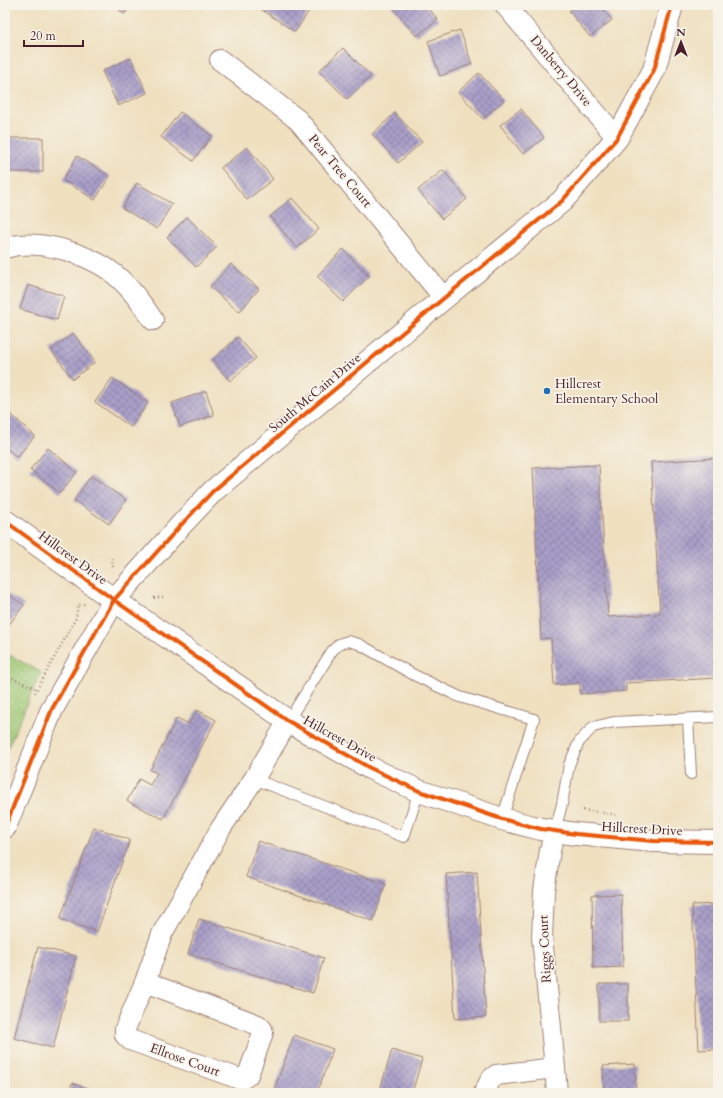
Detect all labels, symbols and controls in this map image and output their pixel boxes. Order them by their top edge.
scale bar [24,22,83,48]
north arrow [661,22,701,62]
text: N [676,25,686,40]
text: 20 m [30,28,57,44]
street label: Danberry Drive [526,32,596,110]
street label: Pear Tree Court [304,131,376,211]
street label: South McCain Drive [265,349,365,437]
place label: Hillcrest Elementary School [555,375,659,408]
marker: Hillcrest Elementary School [542,386,552,396]
street label: Hillcrest Drive [35,527,111,589]
street label: Hillcrest Drive [300,711,380,767]
street label: Hillcrest Drive [601,818,683,840]
street label: Riggs Court [534,915,556,983]
street label: Ellrose Court [148,1039,222,1081]

